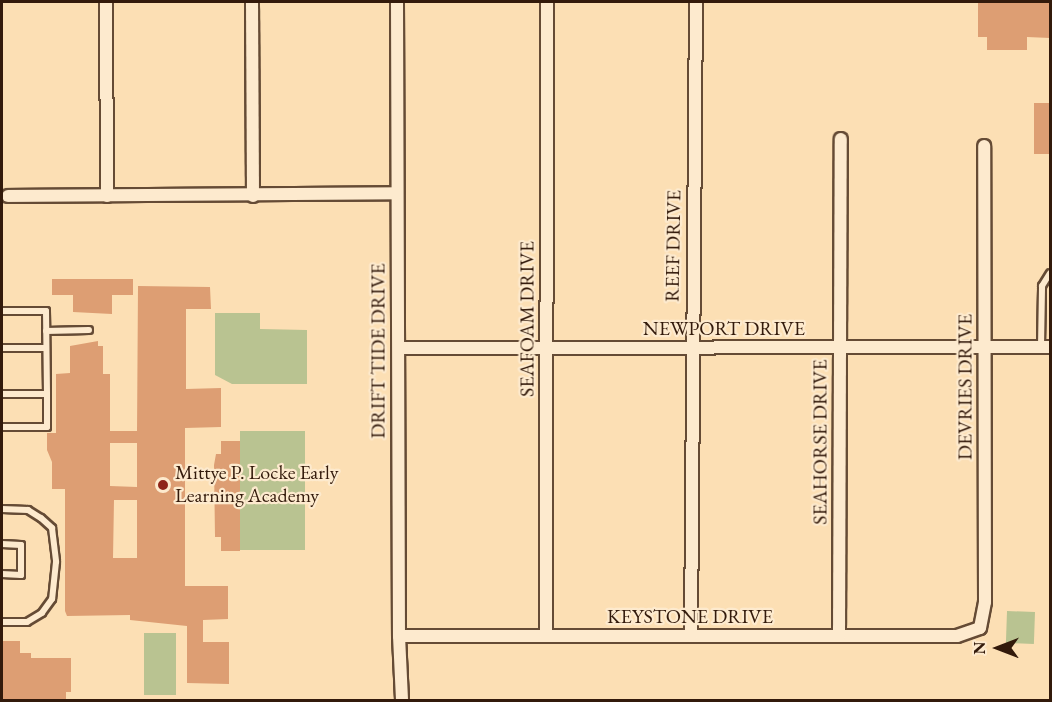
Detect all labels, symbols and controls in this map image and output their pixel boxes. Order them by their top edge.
street label: REEF DRIVE [660,190,686,302]
street label: SEAFOAM DRIVE [515,241,539,397]
street label: DRIFT TIDE DRIVE [366,263,390,439]
street label: DEVRIES DRIVE [953,314,977,460]
street label: NEWPORT DRIVE [643,316,805,340]
street label: SEAHORSE DRIVE [808,359,832,525]
place label: Mittye P. Locke Early Learning Academy [175,461,339,508]
marker: Mittye P. Locke Early Learning Academy [156,478,170,492]
street label: KEYSTONE DRIVE [607,604,773,628]
north arrow [968,618,1028,678]
text: N [969,642,990,654]

